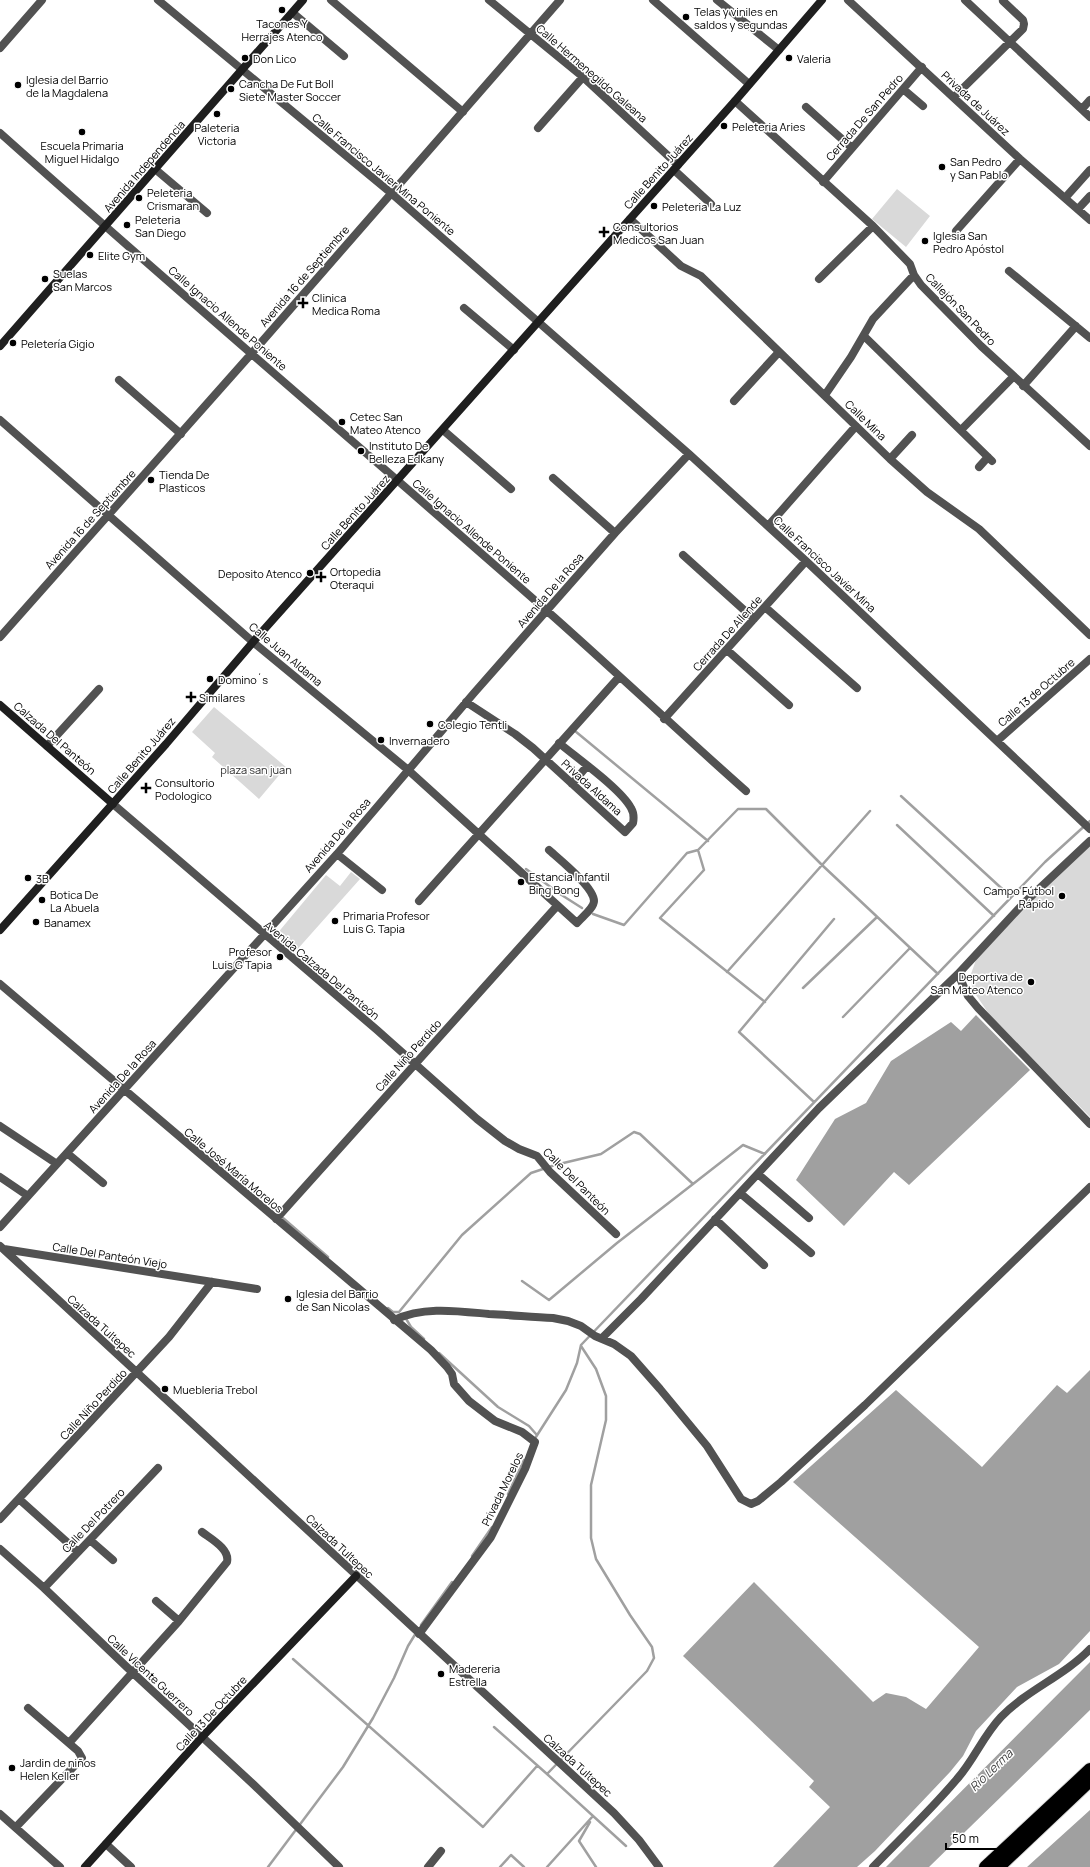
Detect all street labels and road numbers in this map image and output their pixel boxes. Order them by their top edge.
street label: Calle Hermenegildo Galeana [533,21,651,125]
street label: Privada de Juárez [939,67,1014,139]
street label: Cerrada De San Pedro [822,70,906,164]
street label: Calle Francisco Javier Mina Poniente [309,110,459,239]
street label: Avenida Independencia [100,117,188,215]
street label: Calle Benito Juárez [620,130,696,212]
street label: Avenida 16 de Septiembre [256,222,353,330]
street label: Calle Ignacio Allende Poniente [166,262,291,374]
street label: Callejón San Pedro [923,270,1000,349]
street label: Calle Mina [842,396,890,444]
street label: Avenida 16 de Septiembre [41,465,139,572]
street label: Calle Benito Juárez [317,471,393,553]
street label: Calle Ignacio Allende Poniente [410,475,535,587]
street label: Calle Francisco Javier Mina [771,513,879,615]
street label: Avenida De la Rosa [513,550,587,630]
street label: Cerrada De Allende [689,592,765,674]
street label: Calle Juan Aldama [246,619,326,689]
street label: Calle 13 de Octubre [994,654,1078,730]
street label: Calzada Del Panteón [11,698,99,778]
street label: Calle Benito Juárez [104,713,178,796]
street label: Privada Aldama [558,756,626,818]
street label: Avenida De la Rosa [300,795,374,875]
street label: Avenida Calzada Del Panteón [261,917,383,1023]
street label: Calle Niño Perdido [372,1015,445,1094]
street label: Avenida De la Rosa [85,1036,159,1116]
street label: Calle José María Morelos [181,1124,287,1216]
street label: Calle Del Panteón [540,1144,614,1218]
street label: Calle Del Panteón Viejo [52,1239,169,1272]
street label: Calzada Tultepec [64,1291,140,1361]
street label: Calle Niño Perdido [56,1365,130,1443]
street label: Privada Morelos [478,1449,526,1528]
street label: Calle Del Potrero [58,1484,128,1556]
street label: Calzada Tultepec [303,1511,377,1581]
street label: Calle Vicente Guerrero [104,1631,198,1720]
street label: Calle 13 De Octubre [172,1672,250,1754]
street label: Calzada Tultepec [540,1730,616,1800]

